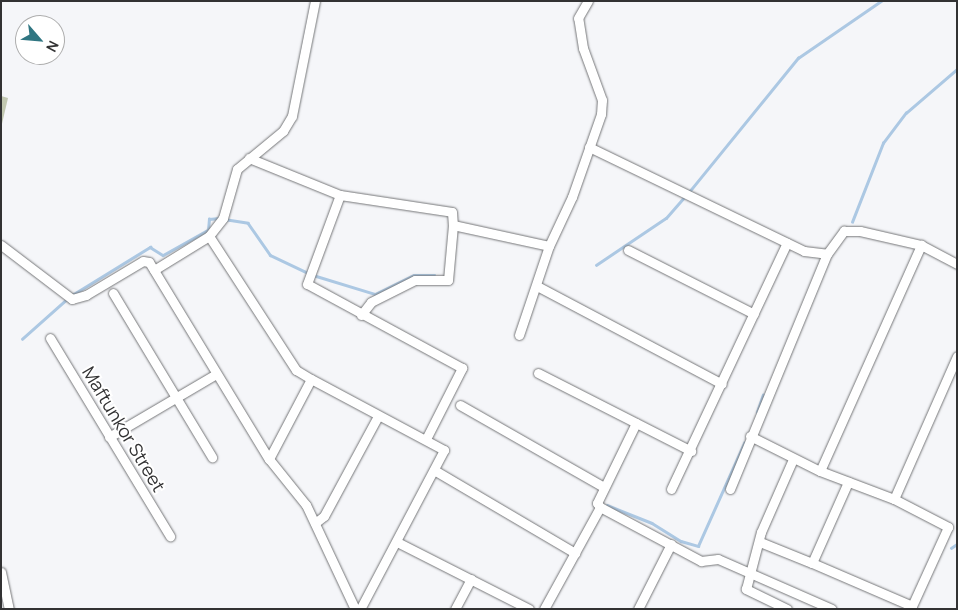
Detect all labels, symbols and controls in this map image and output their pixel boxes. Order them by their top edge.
north arrow [15,15,65,65]
text: N [42,38,64,55]
street label: Maftunkor Street [78,362,170,496]

